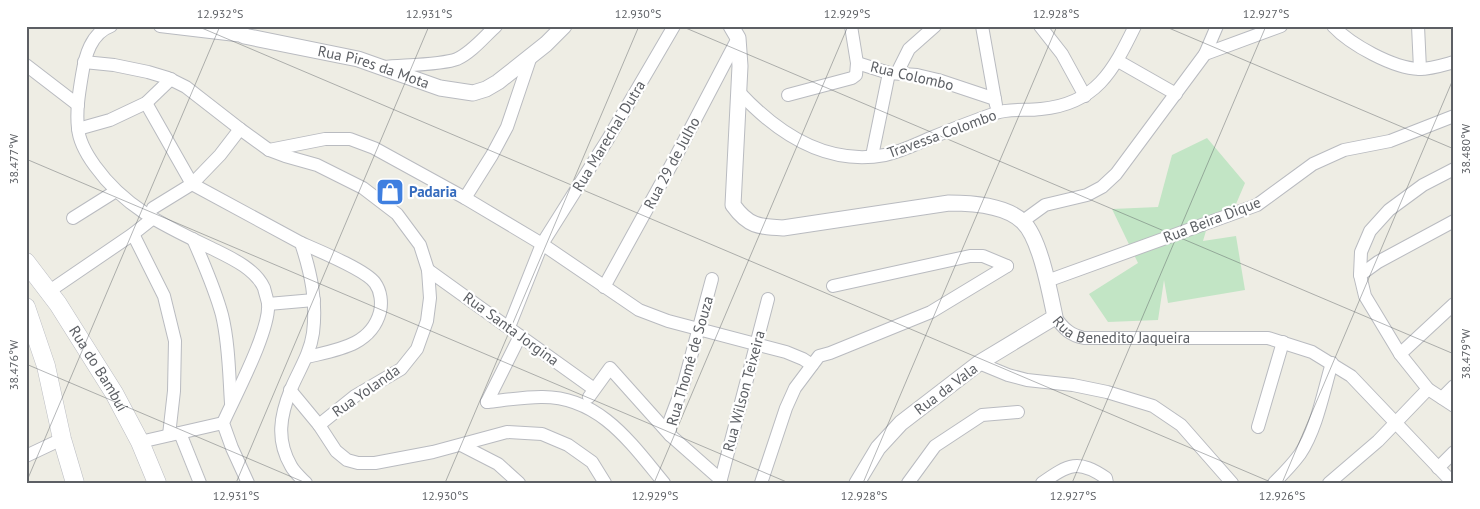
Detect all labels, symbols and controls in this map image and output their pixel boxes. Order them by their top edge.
text: 12.932°S [197,6,243,21]
text: 12.931°S [406,6,452,21]
text: 12.930°S [615,6,661,21]
text: 12.929°S [824,6,870,21]
text: 12.928°S [1033,6,1079,21]
text: 12.927°S [1243,6,1289,21]
street label: Rua Pires da Mota [316,41,432,92]
street label: Rua Colombo [868,57,956,94]
street label: Rua Marechal Dutra [568,77,649,195]
street label: Travessa Colombo [885,105,999,162]
street label: Rua 29 de Julho [639,114,704,212]
text: 38.480°W [1458,124,1473,174]
text: 38.477°W [6,134,21,184]
shop icon: Padaria [375,177,405,207]
place label: Padaria [409,182,457,201]
street label: Rua Beira Dique [1160,192,1263,247]
street label: Rua Santa Jorgina [460,288,563,370]
street label: Rua Thomé de Souza [662,294,717,428]
street label: Rua Benedito Jaqueira [1049,312,1190,347]
street label: Rua do Bambuí [65,322,132,415]
street label: Rua Wilson Teixeira [718,328,769,453]
text: 38.479°W [1458,329,1473,379]
text: 38.476°W [6,340,21,390]
street label: Rua da Vala [910,359,981,419]
street label: Rua Yolanda [328,360,403,421]
text: 12.931°S [213,488,259,503]
text: 12.930°S [422,488,468,503]
text: 12.929°S [632,488,678,503]
text: 12.928°S [841,488,887,503]
text: 12.927°S [1050,488,1096,503]
text: 12.926°S [1259,488,1305,503]

